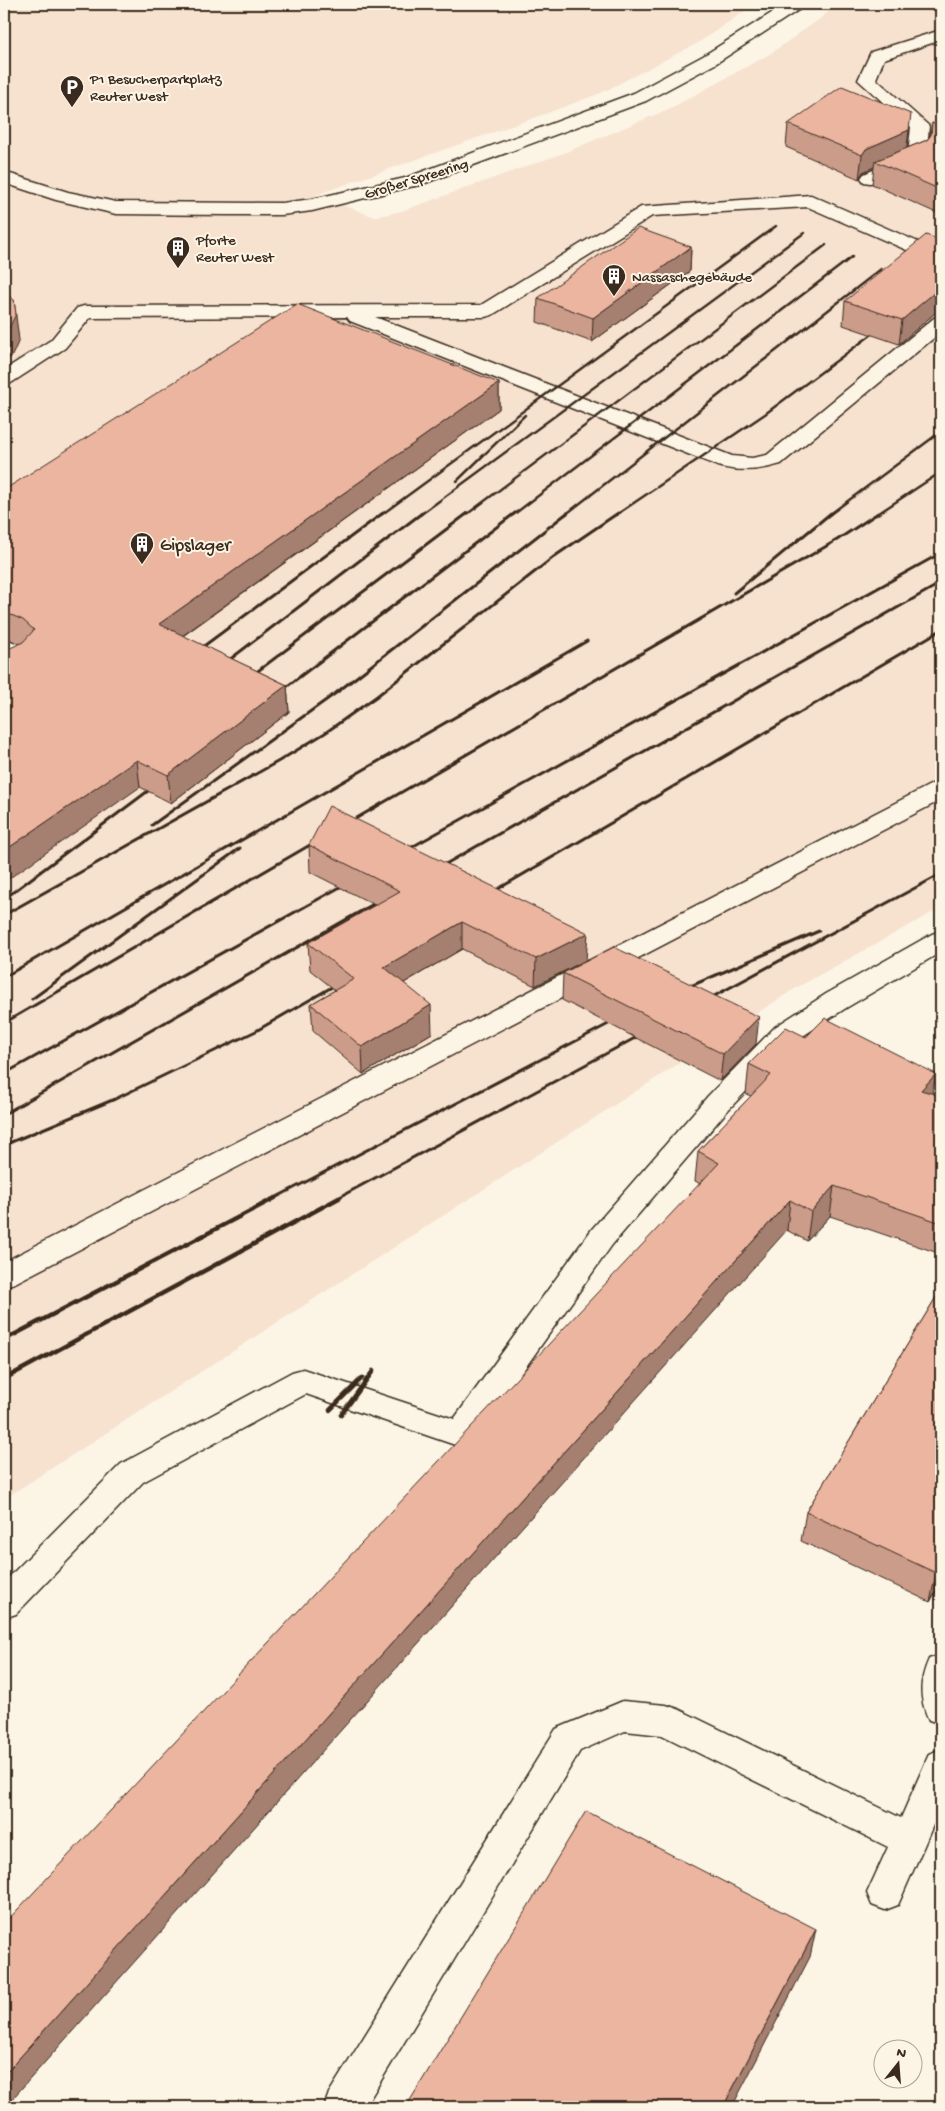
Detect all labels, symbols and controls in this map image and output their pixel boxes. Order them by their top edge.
place label: P1 Besucherparkplatz Reuter West [89,71,222,106]
parking icon: P1 Besucherparkplatz Reuter West [59,74,85,108]
street label: Großer Spreering [362,156,471,204]
place label: Pforte Reuter West [195,232,275,267]
building icon: Pforte Reuter West [165,235,191,269]
building icon: Nassaschegebäude [601,263,627,297]
place label: Nassaschegebäude [632,269,752,287]
building icon: Gipslager [129,531,155,565]
place label: Gipslager [160,536,232,557]
north arrow [872,2038,922,2088]
text: N [894,2044,908,2063]

